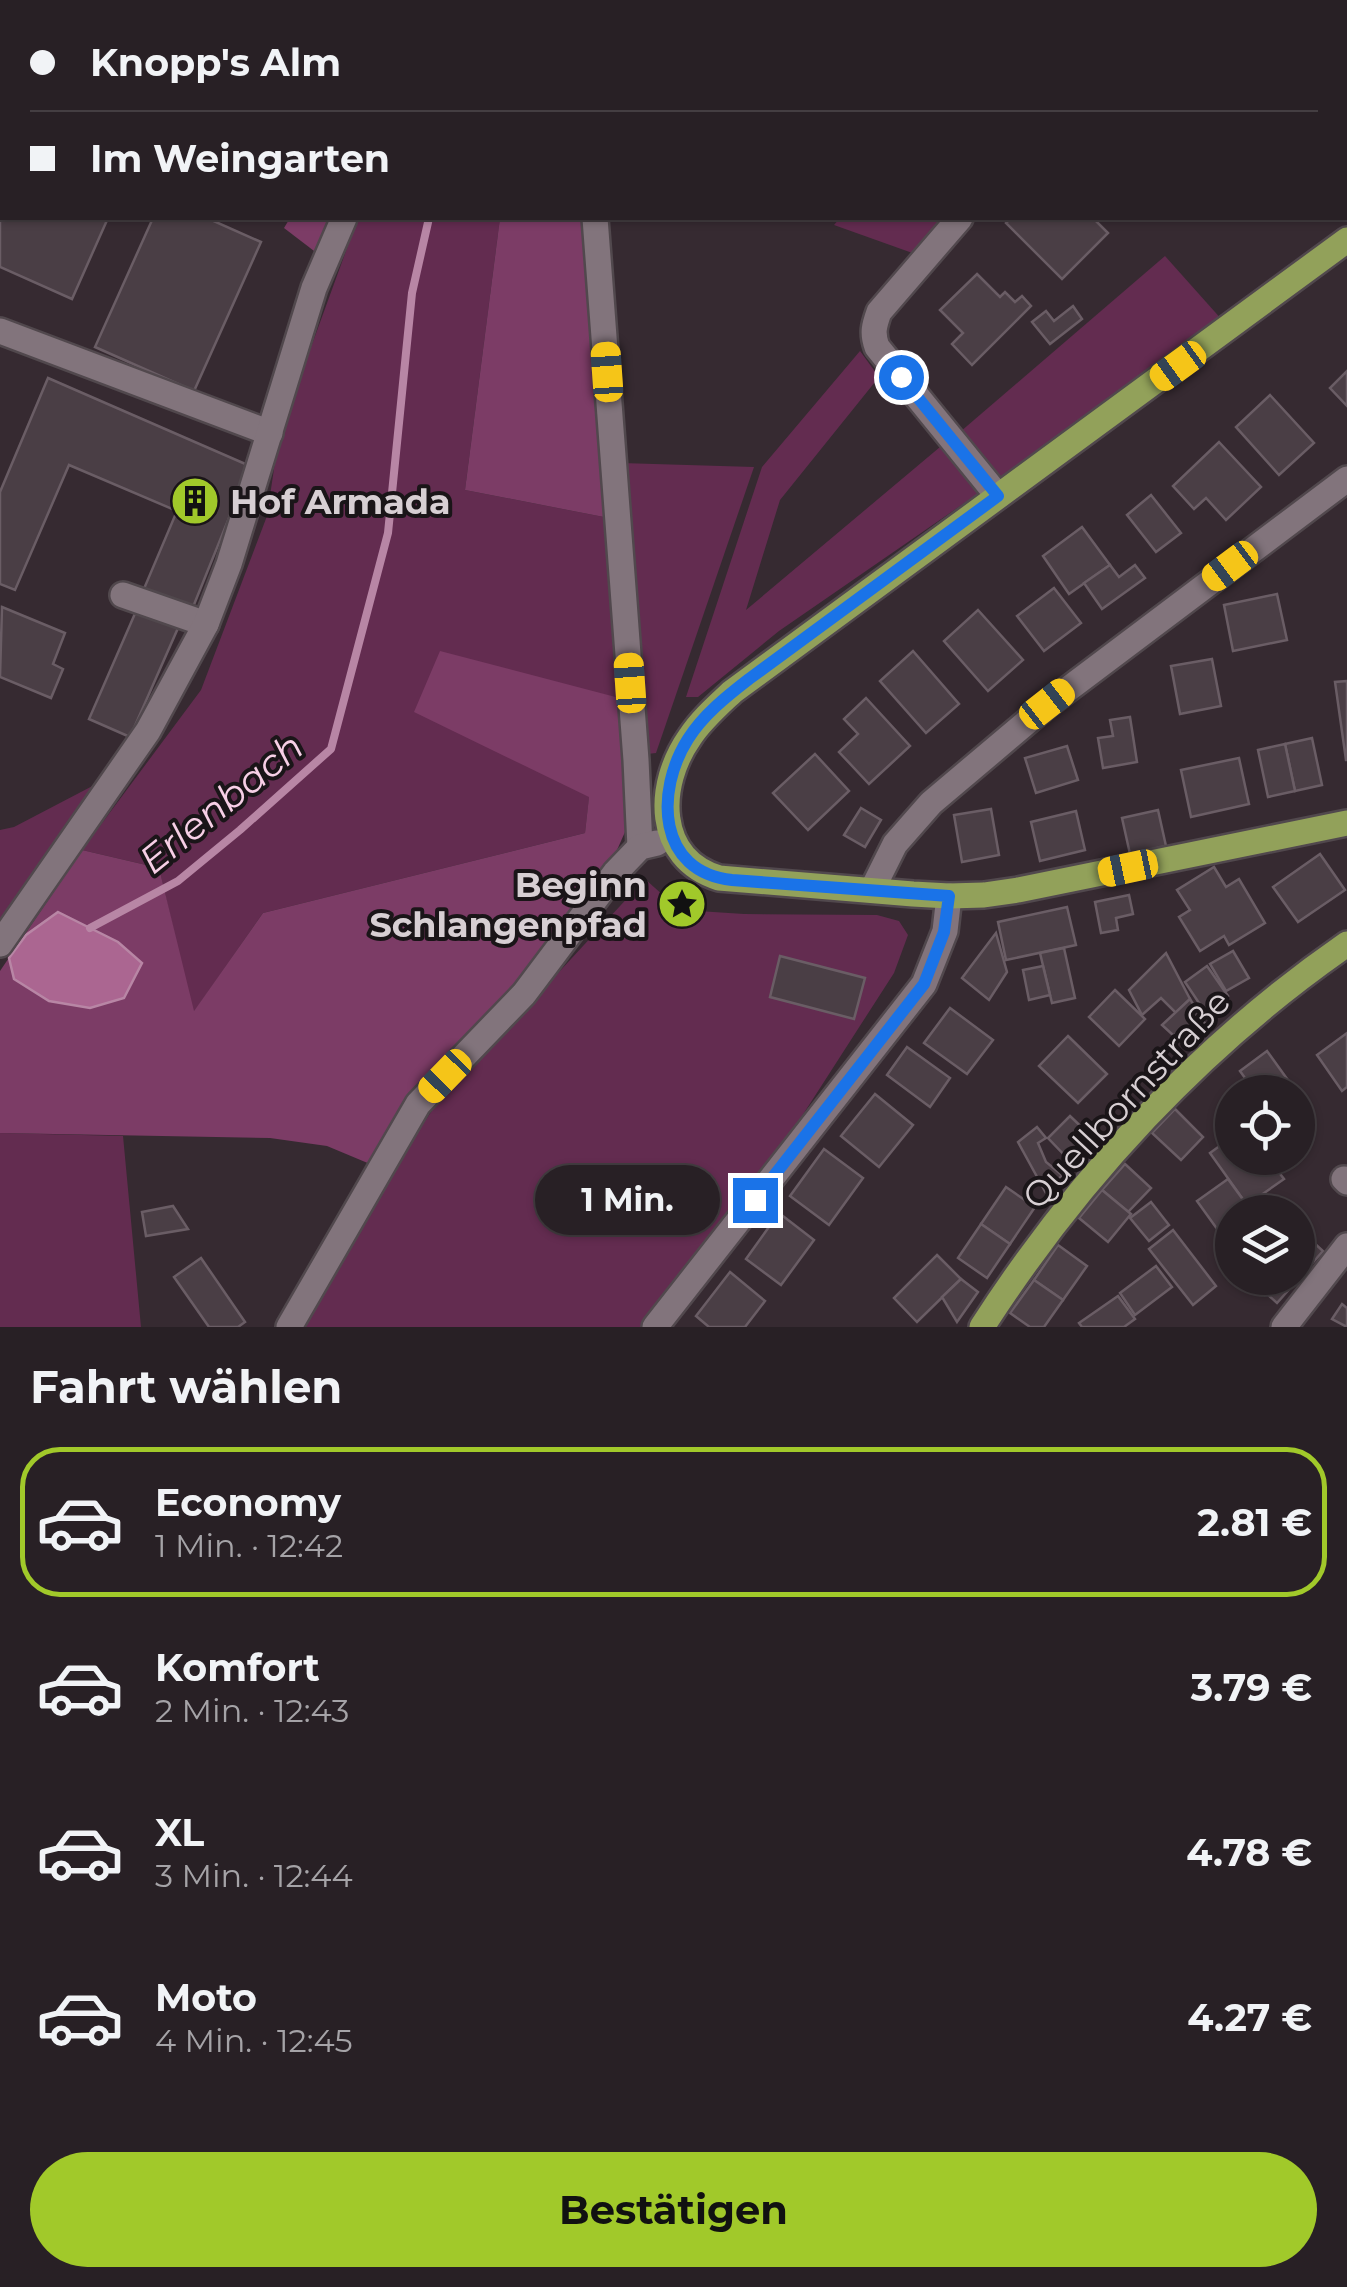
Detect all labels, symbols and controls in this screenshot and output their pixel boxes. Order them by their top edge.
text: Knopp's Alm [90,39,341,86]
text: Im Weingarten [90,135,390,182]
car [1145,336,1211,396]
car [590,341,624,403]
route start [879,355,924,400]
building icon: Hof Armada [169,475,221,527]
place label: Hof Armada [230,480,451,523]
car [1197,536,1263,596]
car [613,652,647,714]
car [1014,674,1080,734]
water label: Erlenbach [129,723,313,883]
car [1096,847,1160,889]
place label: Beginn Schlangenpfad [369,863,647,946]
place icon: Beginn Schlangenpfad [656,878,708,930]
street label: Quellbornstraße [1013,980,1239,1218]
car [413,1044,477,1108]
map controls [1215,1075,1315,1295]
button: locate [1215,1075,1315,1175]
callout: 1 Min. [535,1165,720,1235]
route end [733,1178,778,1223]
text: 1 Min. [581,1180,674,1219]
button: layers [1215,1195,1315,1295]
text: Fahrt wählen [30,1359,342,1414]
icon: car [35,1477,125,1567]
text: Economy [155,1479,341,1526]
text: 2.81 € [1197,1499,1312,1546]
text: 1 Min. · 12:42 [155,1526,343,1565]
icon: car [35,1642,125,1732]
text: Komfort [155,1644,320,1691]
text: 3.79 € [1191,1664,1312,1711]
text: 2 Min. · 12:43 [155,1691,349,1730]
icon: car [35,1807,125,1897]
text: XL [155,1809,204,1856]
text: 4.78 € [1186,1829,1312,1876]
text: 3 Min. · 12:44 [155,1856,353,1895]
icon: car [35,1972,125,2062]
text: Moto [155,1974,257,2021]
text: 4.27 € [1187,1994,1312,2041]
text: 4 Min. · 12:45 [155,2021,353,2060]
button: Bestätigen [30,2152,1317,2267]

